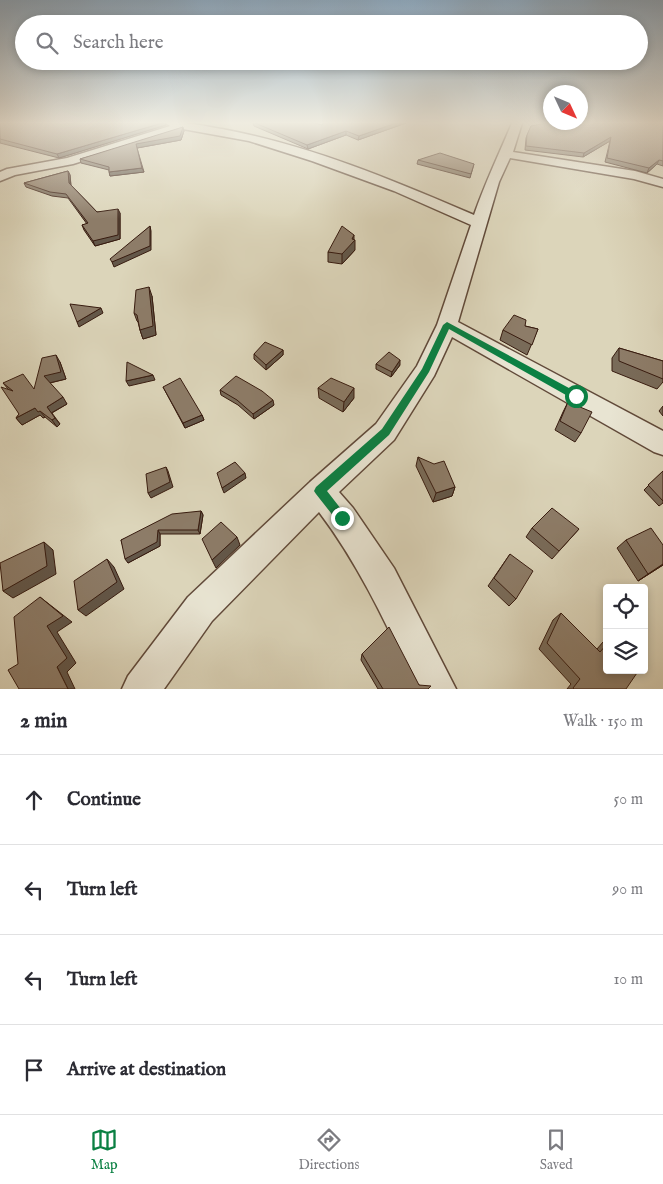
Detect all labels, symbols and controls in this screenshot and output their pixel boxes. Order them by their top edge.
search box [15,15,648,70]
icon: search [33,29,61,57]
text: Search here [73,31,164,55]
north arrow [543,85,588,130]
route start [565,385,588,408]
route end [331,507,354,530]
map controls [603,584,648,674]
button: locate [603,584,648,629]
button: layers [603,629,648,674]
text: 2 min [20,708,67,735]
text: Walk · 150 m [563,712,643,732]
icon: ahead [20,786,48,814]
text: Continue [67,788,141,812]
text: 50 m [614,790,643,810]
icon: left [20,876,48,904]
text: Turn left [67,878,138,902]
text: 90 m [612,880,643,900]
icon: left [20,966,48,994]
text: Turn left [67,968,138,992]
text: 10 m [613,970,643,990]
icon: arrive [20,1056,48,1084]
text: Arrive at destination [67,1058,226,1082]
tab: Map [90,1126,118,1174]
tab: Directions [298,1126,359,1174]
tab: Saved [540,1126,573,1174]

